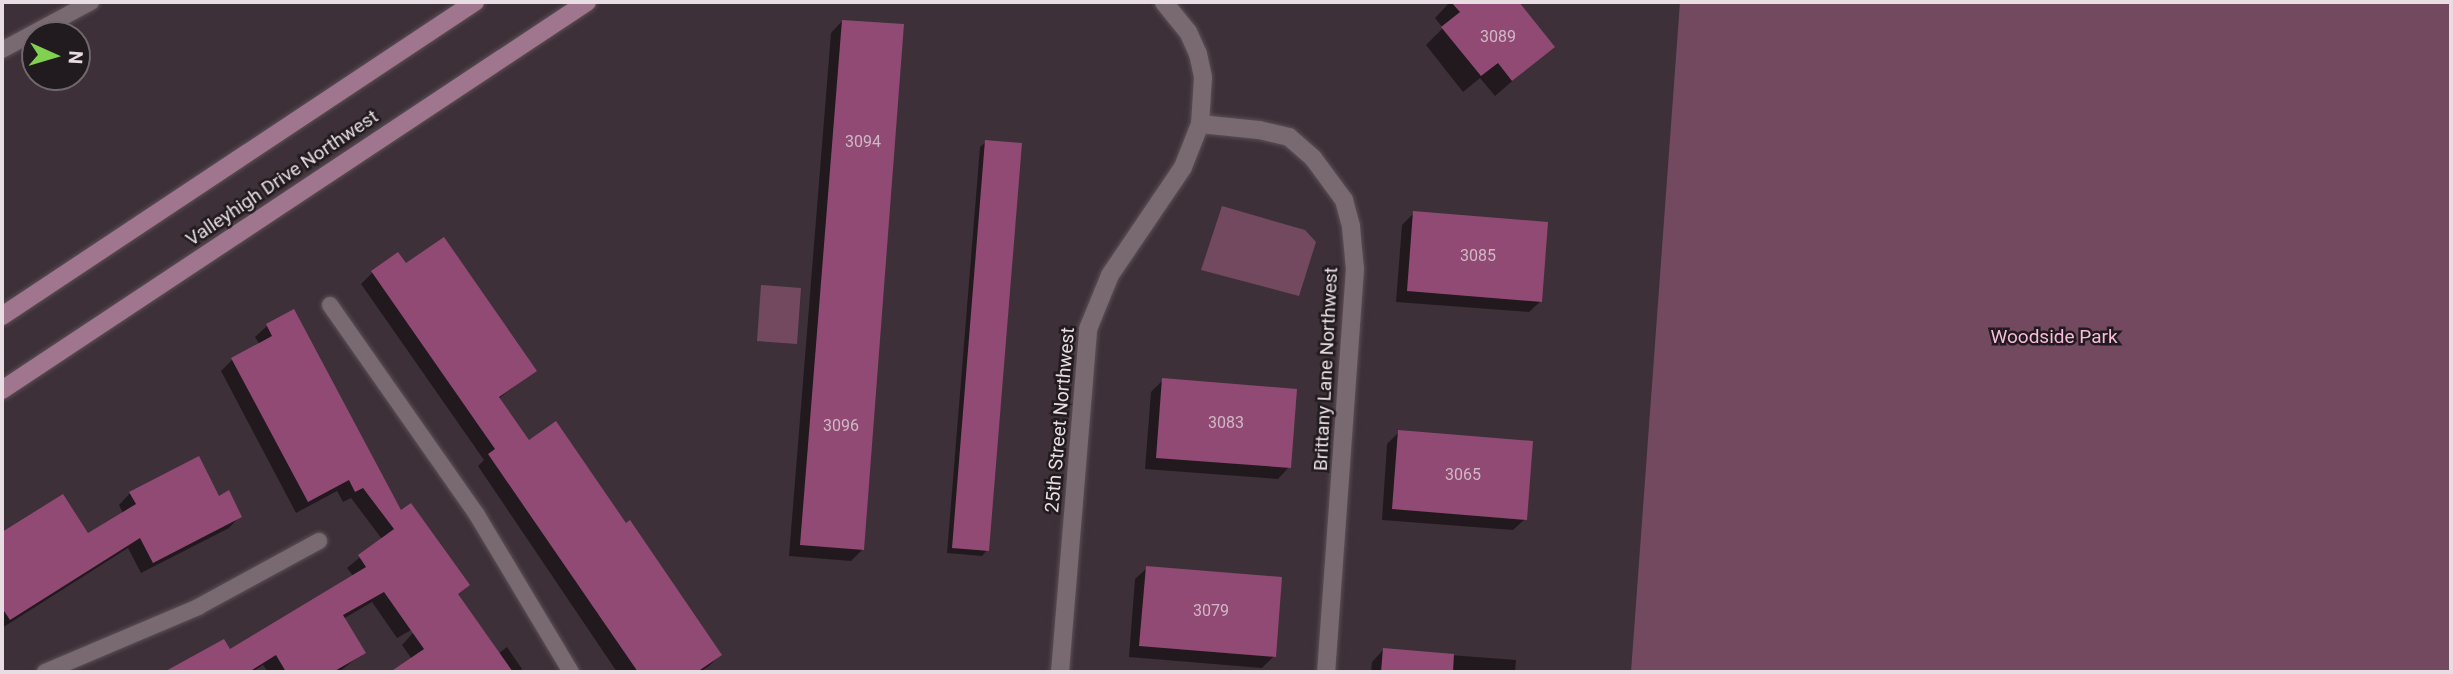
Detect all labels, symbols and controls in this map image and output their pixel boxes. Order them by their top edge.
north arrow [21,21,91,91]
house number: 3089 [1480,27,1516,47]
text: N [64,50,87,65]
street label: Valleyhigh Drive Northwest [182,105,382,251]
house number: 3094 [845,132,881,152]
house number: 3085 [1460,246,1496,266]
street label: Brittany Lane Northwest [1309,267,1343,471]
street label: 25th Street Northwest [1041,326,1079,514]
park label: Woodside Park [1990,326,2118,348]
house number: 3083 [1208,413,1244,433]
house number: 3096 [823,416,859,436]
house number: 3065 [1445,465,1481,485]
house number: 3079 [1193,601,1229,621]

